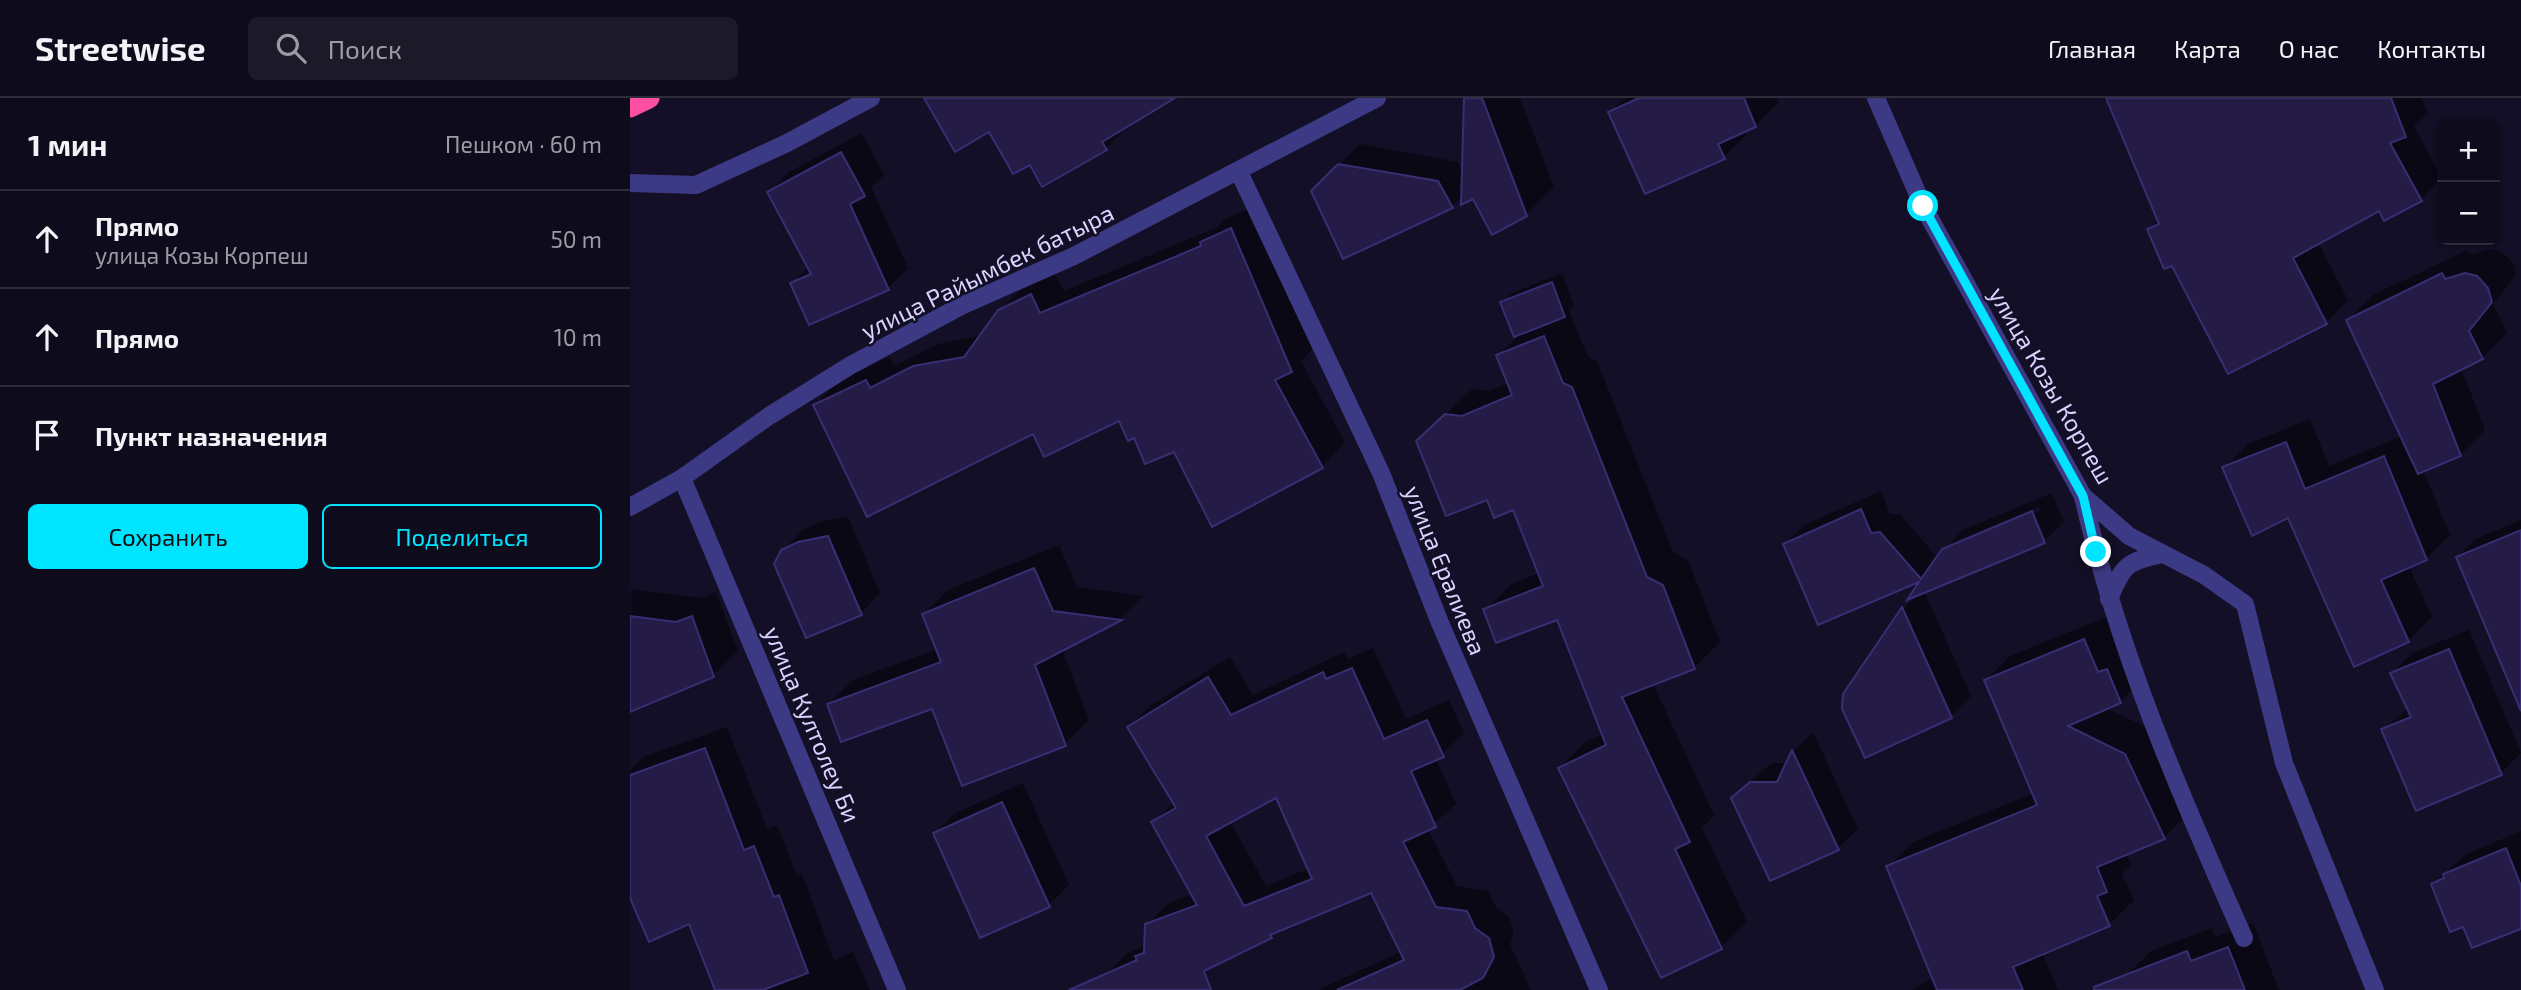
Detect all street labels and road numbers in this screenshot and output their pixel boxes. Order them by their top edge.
street label: улица Райымбек батыра [856,197,1118,346]
street label: улица Козы Корпеш [1983,281,2120,489]
street label: улица Ералиева [1398,481,1493,659]
street label: улица Култолеу Би [758,622,867,827]

